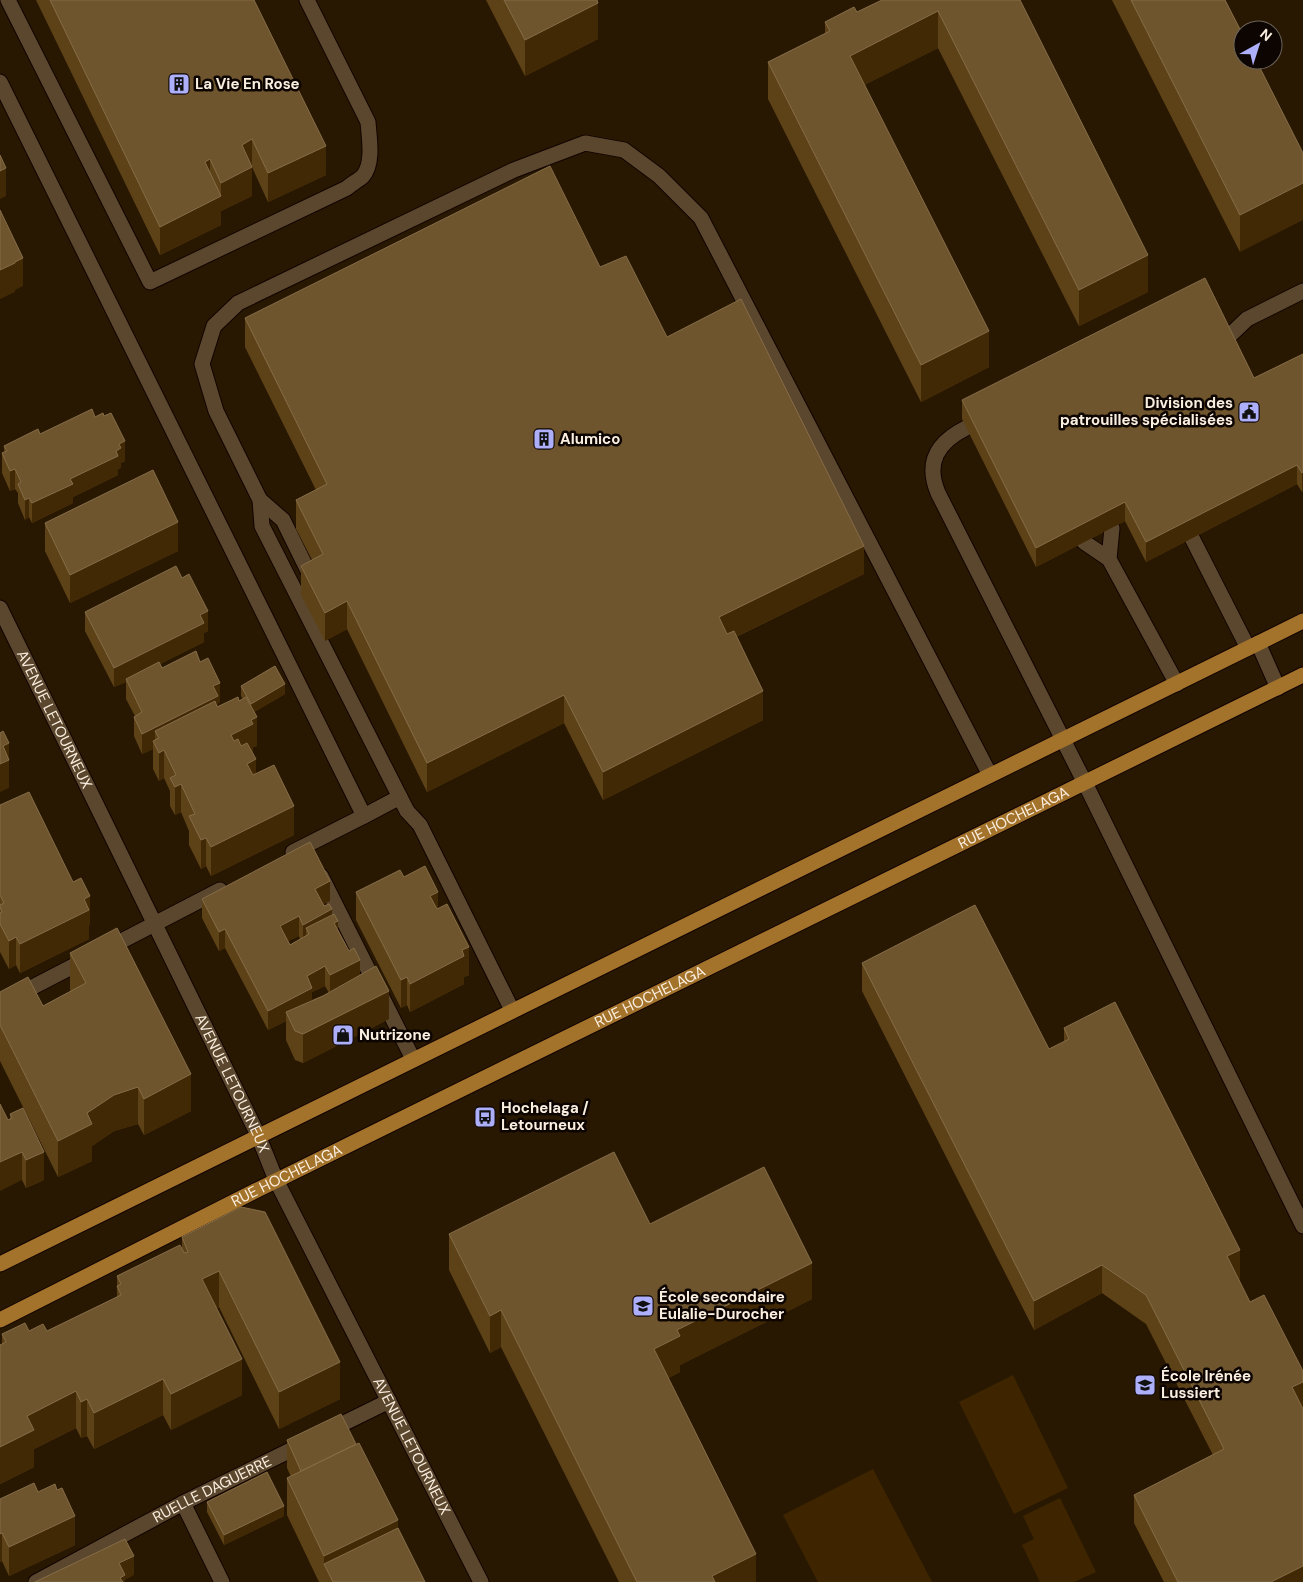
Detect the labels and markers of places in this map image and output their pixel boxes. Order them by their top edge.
building icon: La Vie En Rose [167,72,191,96]
place label: La Vie En Rose [195,74,300,94]
place label: Division des patrouilles spécialisées [1060,393,1233,430]
public building icon: Division des patrouilles spécialisées [1237,400,1261,424]
building icon: Alumico [532,427,556,451]
place label: Alumico [560,429,620,449]
shop icon: Nutrizone [331,1023,355,1047]
place label: Nutrizone [359,1025,431,1045]
place label: Hochelaga / Letourneux [501,1098,589,1135]
bus stop icon: Hochelaga / Letourneux [473,1105,497,1129]
place label: École secondaire Eulalie-Durocher [659,1287,785,1324]
school or university icon: École secondaire Eulalie-Durocher [631,1294,655,1318]
place label: École Irénée Lussiert [1161,1366,1251,1403]
school or university icon: École Irénée Lussiert [1133,1373,1157,1397]

